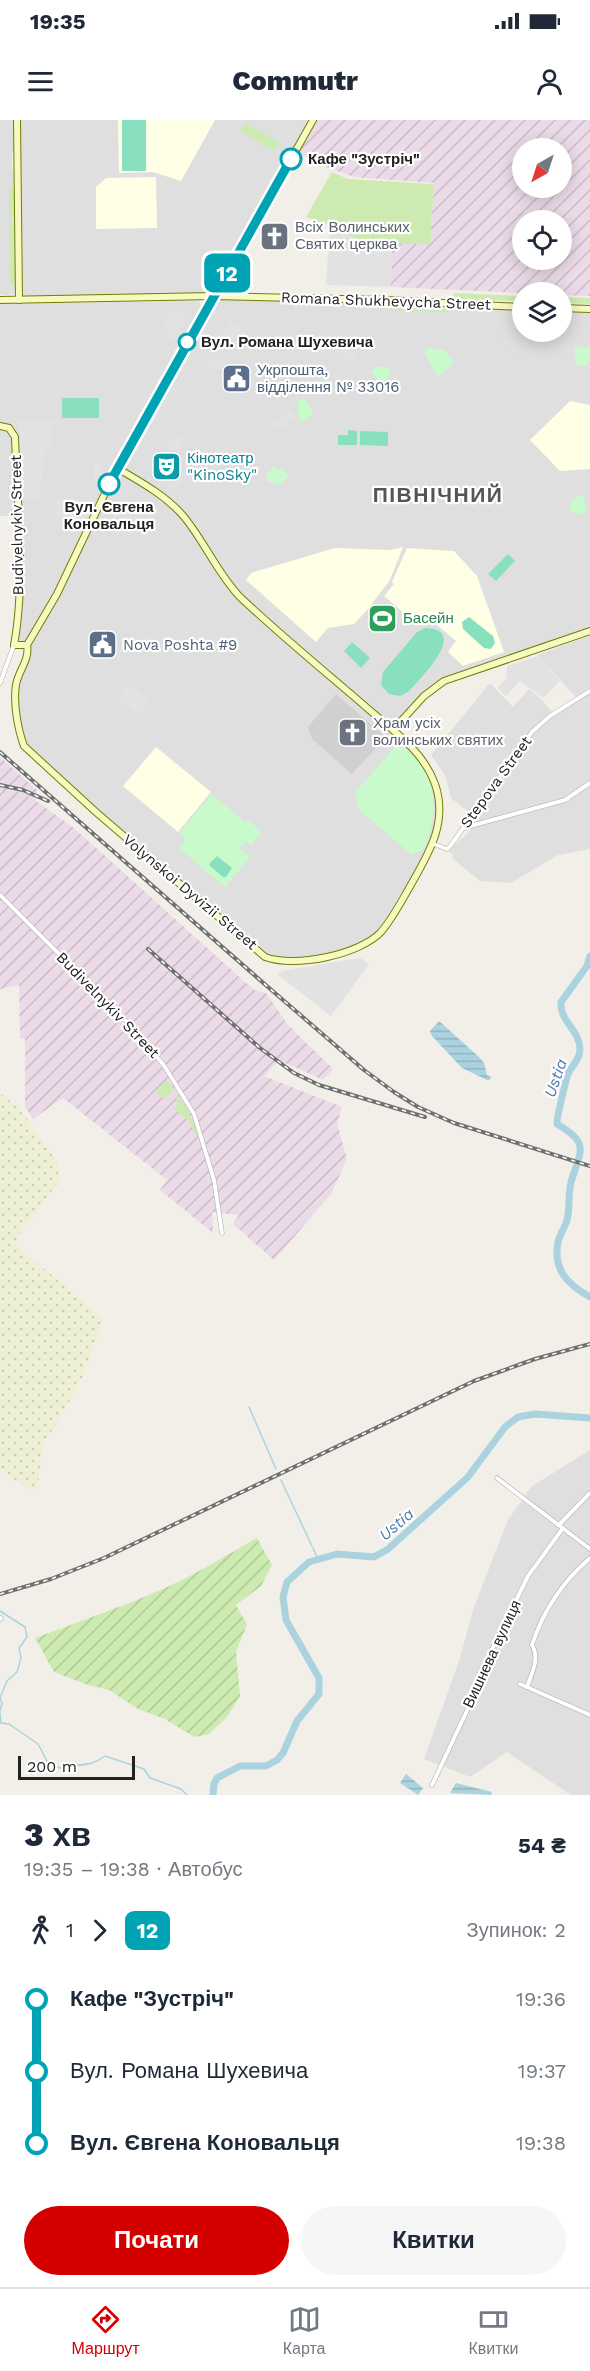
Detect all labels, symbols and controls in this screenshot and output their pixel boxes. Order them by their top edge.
text: 19:35 [30,9,86,34]
icon: menu [24,65,57,98]
text: Commutr [232,65,358,97]
icon: person [533,65,566,98]
north arrow [512,138,572,198]
map controls [512,138,572,342]
marker: Кафе "Зустріч" [280,148,302,170]
place label: Кафе "Зустріч" [308,150,420,168]
button: locate [512,210,572,270]
place label: Всіх Волинських Святих церква [295,218,410,253]
church icon: Всіх Волинських Святих церква [258,220,290,252]
line badge: 12 [200,254,254,292]
text: 12 [216,261,238,286]
button: layers [512,282,572,342]
street label: Romana Shukhevycha Street [281,288,492,314]
marker: Вул. Романа Шухевича [178,333,196,351]
place label: Вул. Романа Шухевича [201,333,374,351]
place label: Укрпошта, відділення № 33016 [257,361,399,396]
public building icon: Укрпошта, відділення № 33016 [220,363,252,395]
place label: Кінотеатр "KinoSky" [187,449,257,484]
theatre icon: Кінотеатр "KinoSky" [150,451,182,483]
street label: Budivelnykiv Street [7,454,27,595]
marker: Вул. Євгена Коновальця [98,473,120,495]
district label: ПІВНІЧНИЙ [373,482,503,507]
place label: Вул. Євгена Коновальця [64,498,154,533]
sports icon: Басейн [366,602,398,634]
place label: Басейн [403,609,454,627]
public building icon: Nova Poshta #9 [86,629,118,661]
place label: Nova Poshta #9 [123,636,237,654]
place label: Храм усіх волинських святих [373,714,504,749]
church icon: Храм усіх волинських святих [336,716,368,748]
street label: Stepova Street [457,732,536,831]
street label: Volynskoi Dyvizii Street [119,830,261,954]
street label: Budivelnykiv Street [53,948,164,1062]
water label: Ustia [540,1056,571,1100]
water label: Ustia [375,1504,418,1544]
street label: Вишнева вулиця [459,1597,525,1711]
scale bar [18,1753,135,1780]
text: 200 m [27,1757,77,1776]
text: 3 хв [24,1815,91,1854]
text: 54 ₴ [518,1833,566,1858]
text: 19:35 – 19:38 · Автобус [24,1857,242,1881]
icon: walk [24,1914,57,1947]
icon: forward [83,1914,116,1947]
text: 1 [66,1918,74,1942]
text: 12 [137,1918,158,1943]
text: Зупинок: 2 [467,1918,566,1942]
text: Кафе "Зустріч" [70,1986,234,2011]
text: 19:36 [516,1987,566,2011]
text: Вул. Романа Шухевича [70,2058,308,2083]
text: 19:37 [518,2059,566,2083]
text: Вул. Євгена Коновальця [70,2130,340,2155]
text: 19:38 [516,2131,566,2155]
button: Почати [24,2206,289,2275]
button: Квитки [301,2206,566,2275]
tab: Маршрут [71,2303,140,2358]
tab: Карта [283,2303,325,2358]
tab: Квитки [468,2303,518,2358]

